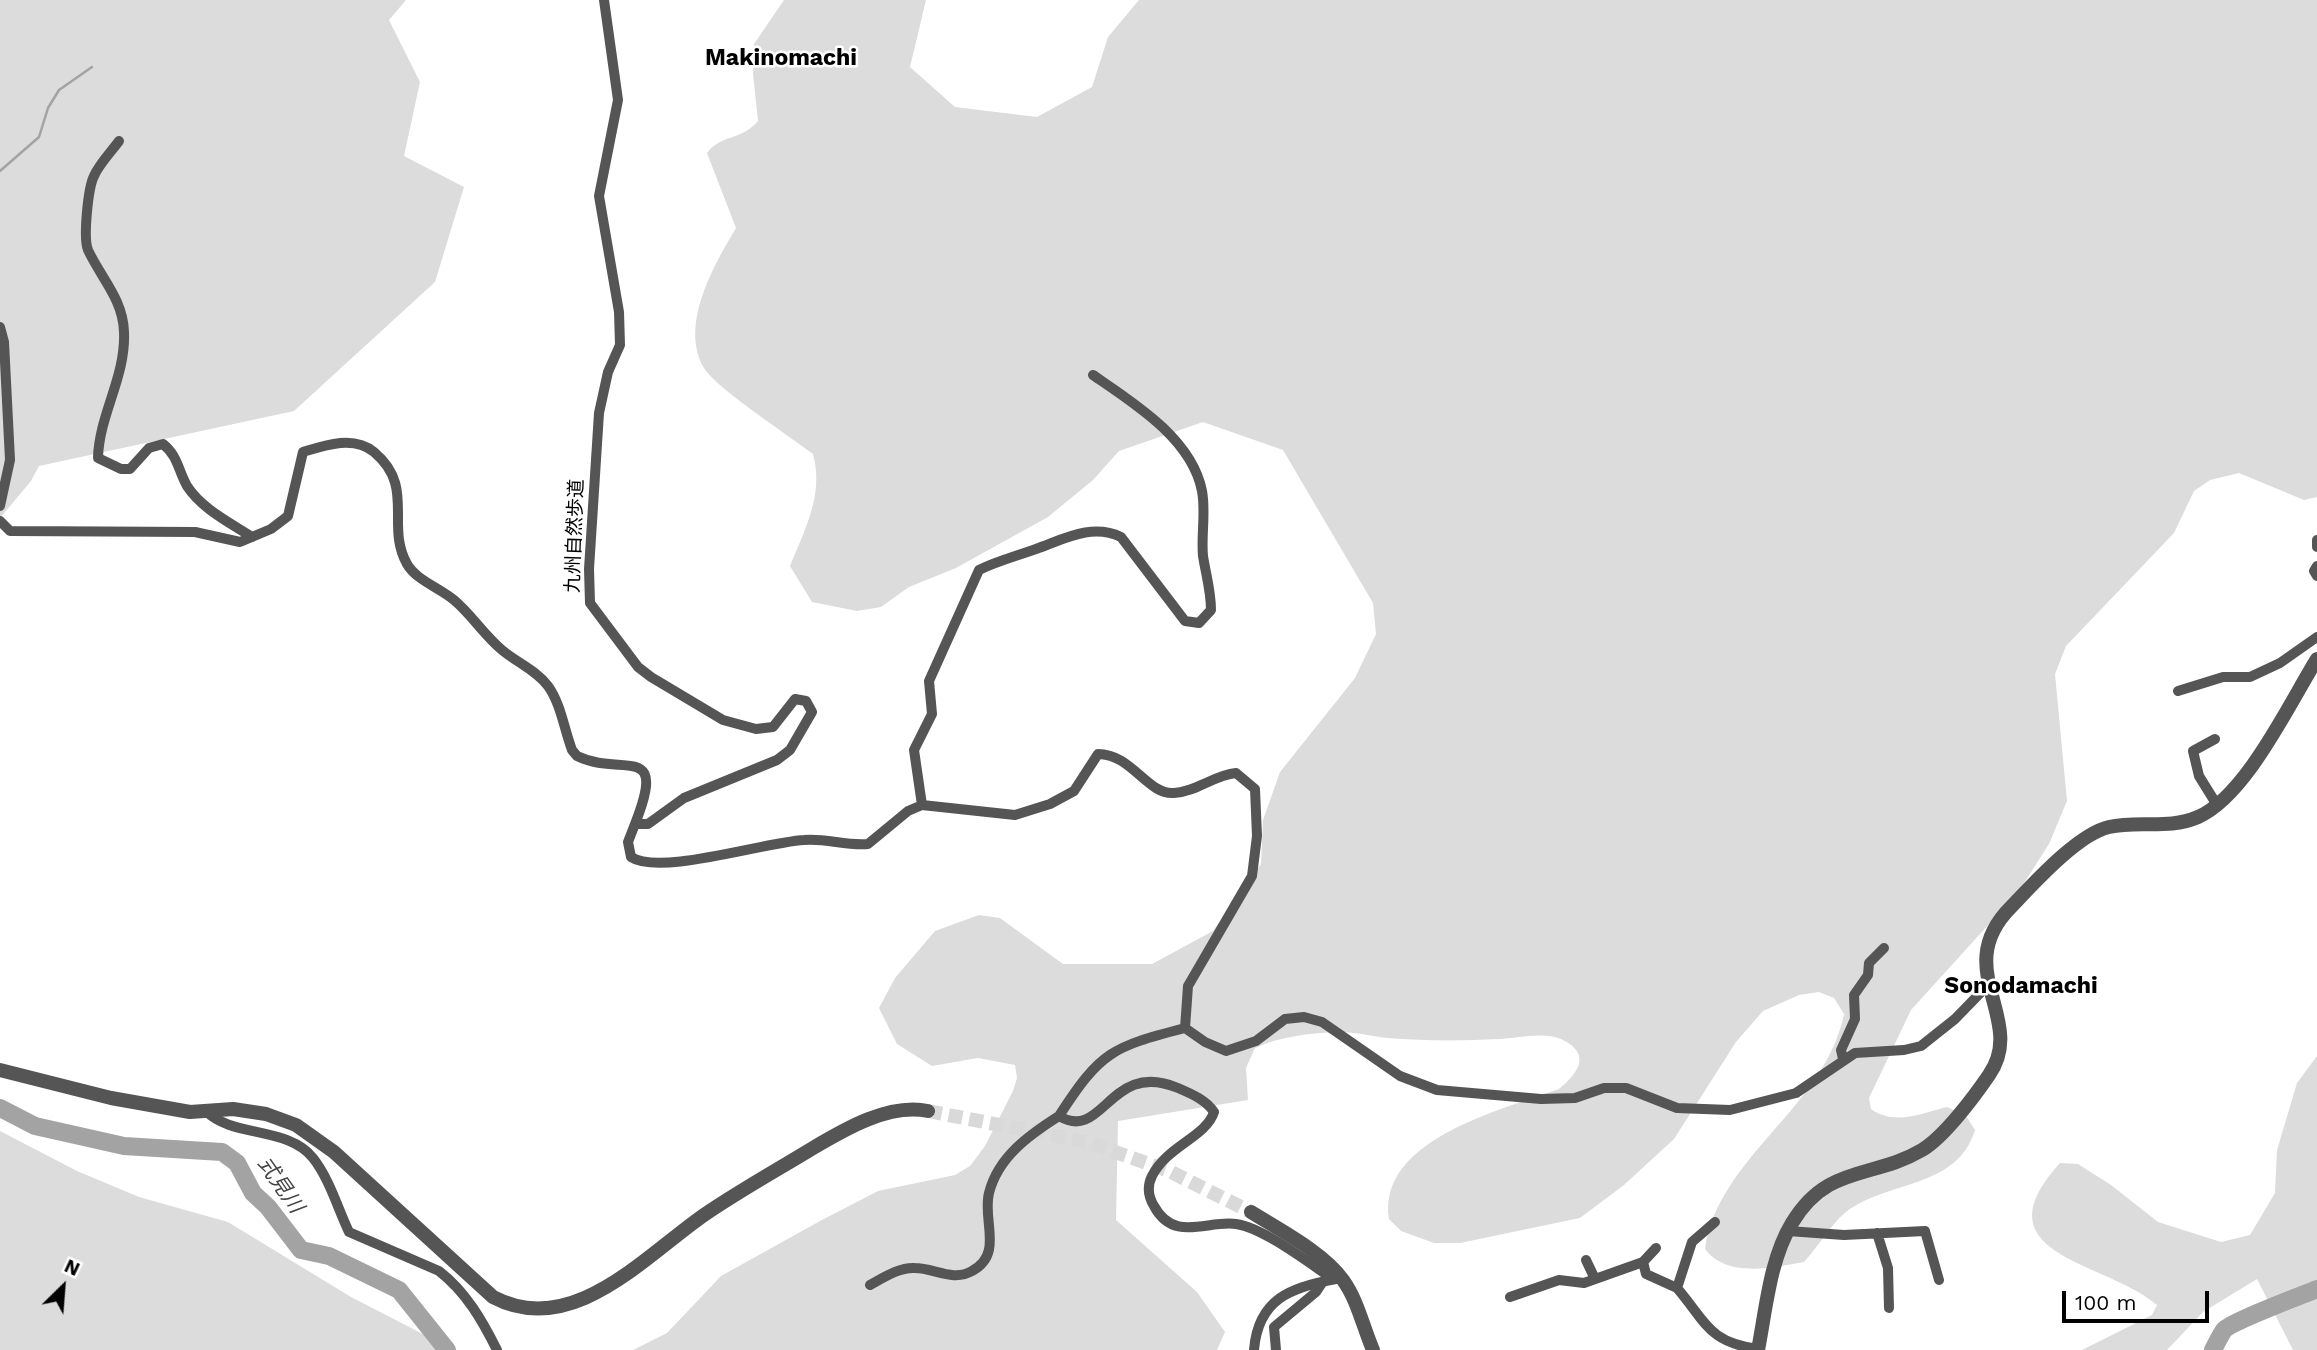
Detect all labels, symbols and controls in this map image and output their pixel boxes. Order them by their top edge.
district label: Makinomachi [705,44,857,72]
street label: 九州自然歩道 [562,479,588,593]
district label: Sonodamachi [1944,972,2098,1000]
water label: 式見川 [252,1152,308,1218]
north arrow [28,1252,98,1322]
text: N [61,1254,83,1281]
scale bar [2065,1276,2212,1320]
text: 100 m [2075,1290,2137,1315]

